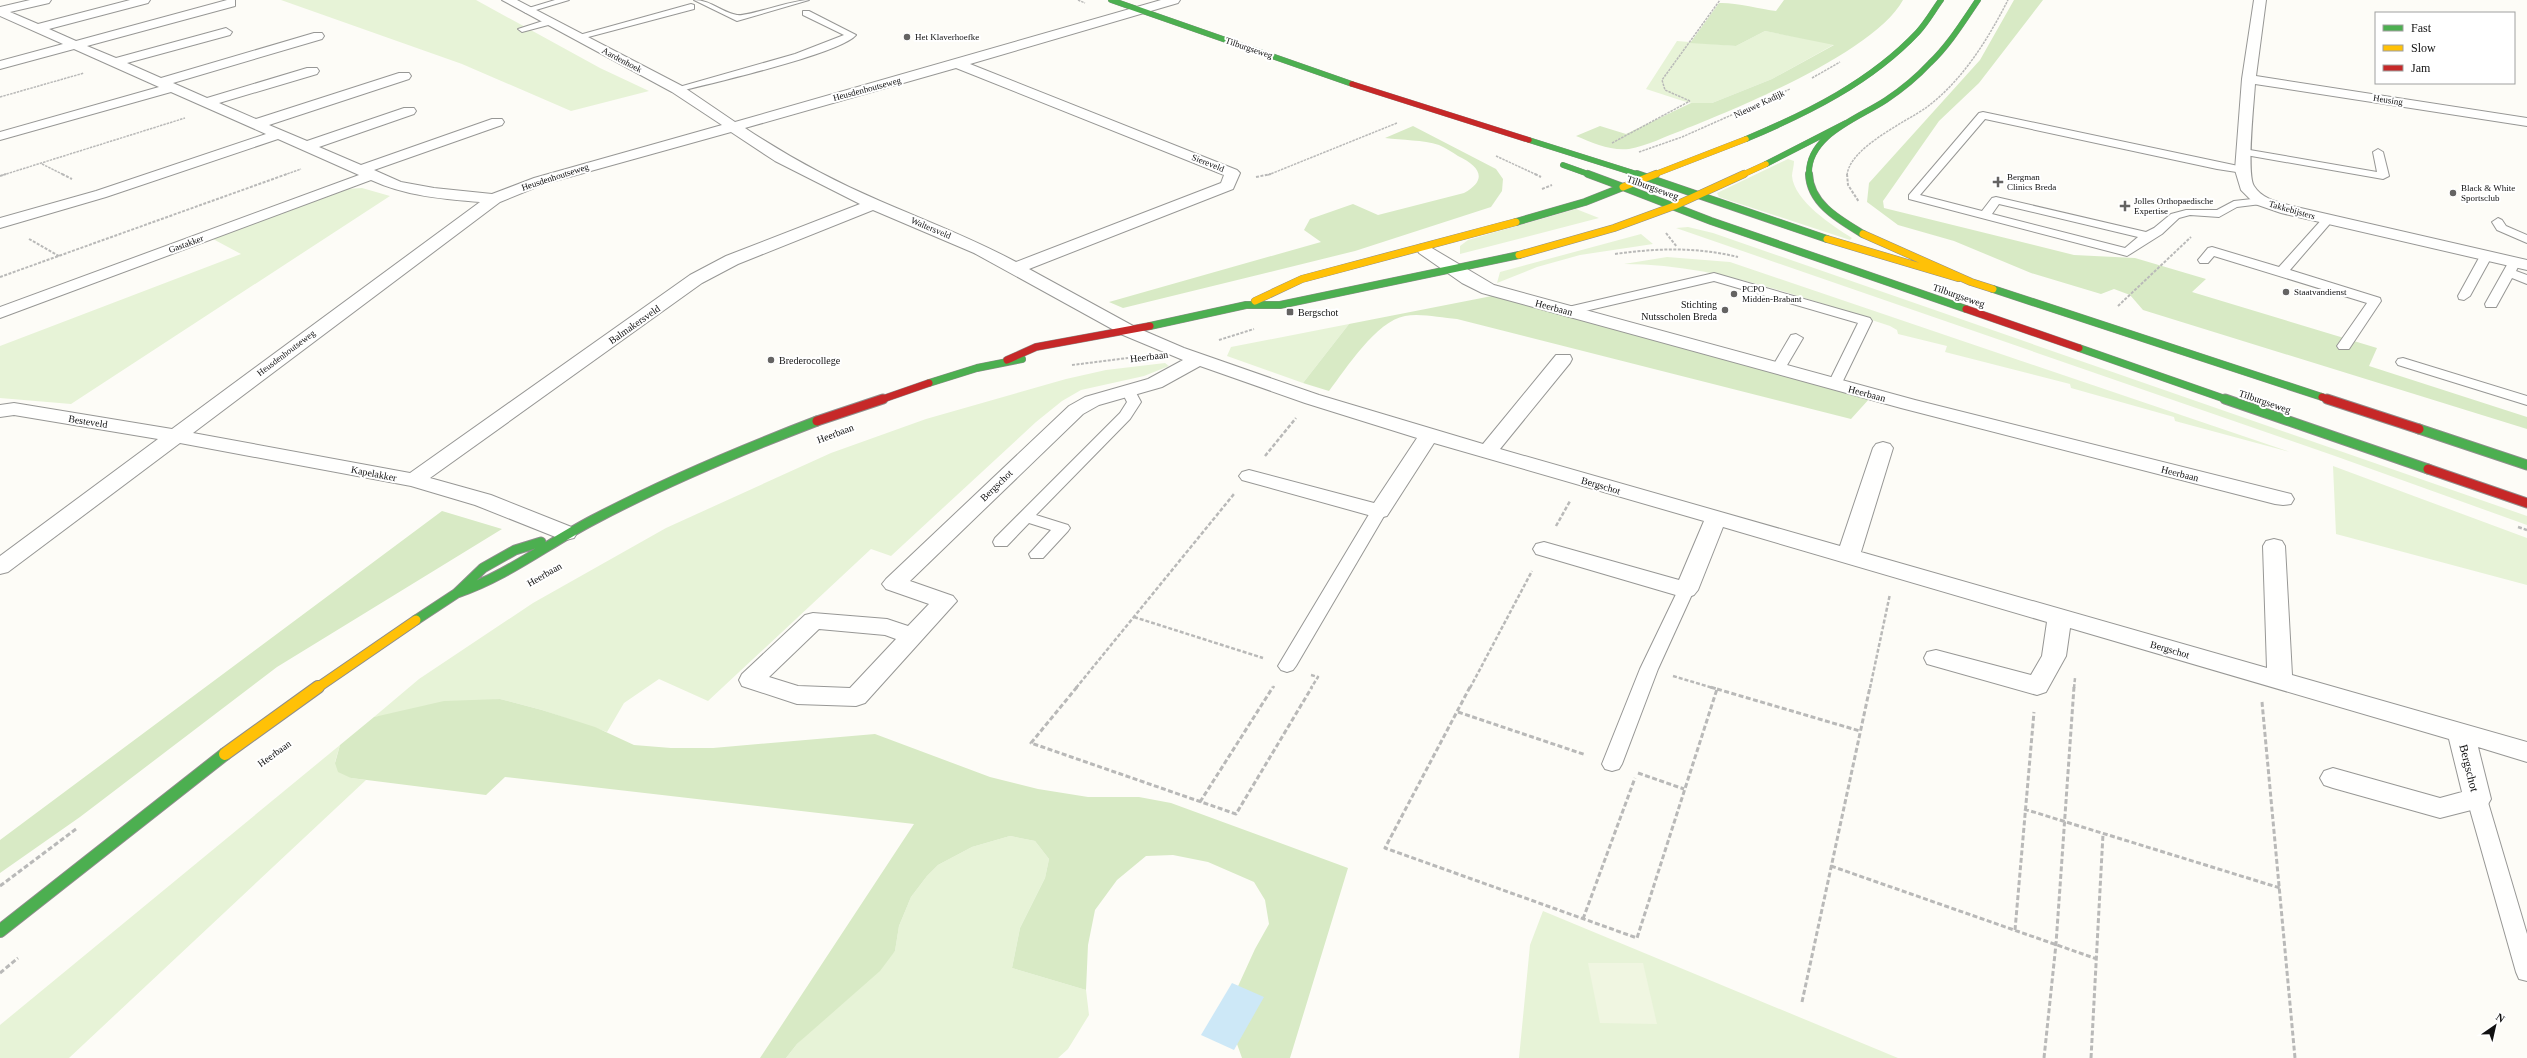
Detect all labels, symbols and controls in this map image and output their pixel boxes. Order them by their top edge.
legend [2375,12,2515,84]
text: Fast [2411,21,2432,35]
marker: Het Klaverhoefke [902,32,912,42]
place label: Het Klaverhoefke [915,32,979,42]
street label: Tilburgseweg [1224,35,1274,61]
text: Slow [2411,41,2436,55]
street label: Aardenhoek [600,45,644,75]
text: Jam [2411,61,2431,75]
street label: Heusdenhoutseweg [832,75,903,103]
street label: Nieuwe Kadijk [1732,88,1786,120]
street label: Heusing [2372,93,2404,107]
street label: Siereveld [1190,152,1226,174]
street label: Heusdenhoutseweg [520,161,590,193]
place label: Bergman Clinics Breda [2007,172,2056,192]
street label: Tilburgseweg [1625,173,1680,202]
marker: Bergman Clinics Breda [1992,176,2004,188]
place label: Black & White Sportsclub [2461,183,2515,203]
marker: Black & White Sportsclub [2448,188,2458,198]
place label: Jolles Orthopaedische Expertise [2134,196,2213,216]
street label: Takkebijsters [2268,199,2317,222]
marker: Jolles Orthopaedische Expertise [2119,200,2131,212]
street label: Waltersveld [909,215,953,241]
street label: Gastakker [167,233,205,255]
street label: Tilburgseweg [1931,281,1986,310]
place label: PCPO Midden-Brabant [1742,284,1802,304]
marker: Staatvandienst [2281,287,2291,297]
place label: Staatvandienst [2294,287,2347,297]
marker: PCPO Midden-Brabant [1729,289,1739,299]
street label: Heerbaan [1534,297,1574,318]
place label: Stichting Nutsscholen Breda [1641,299,1718,322]
street label: Balmakersveld [607,303,662,346]
marker: Stichting Nutsscholen Breda [1720,305,1730,315]
marker: Bergschot [1285,307,1295,317]
place label: Bergschot [1298,307,1339,318]
street label: Heusdenhoutseweg [255,328,317,378]
street label: Heerbaan [1129,349,1169,364]
marker: Brederocollege [766,355,776,365]
place label: Brederocollege [779,355,841,366]
street label: Heerbaan [1847,383,1887,404]
street label: Tilburgseweg [2237,387,2292,416]
street label: Besteveld [68,413,108,430]
street label: Heerbaan [815,421,855,445]
street label: Kapelakker [350,464,398,483]
street label: Heerbaan [2160,464,2200,483]
street label: Bergschot [978,467,1015,503]
street label: Bergschot [1580,475,1622,496]
street label: Heerbaan [525,560,564,589]
street label: Bergschot [2149,639,2191,660]
street label: Heerbaan [256,738,293,769]
street label: Bergschot [2456,743,2482,794]
north arrow [2475,1006,2515,1046]
text: N [2494,1011,2507,1025]

